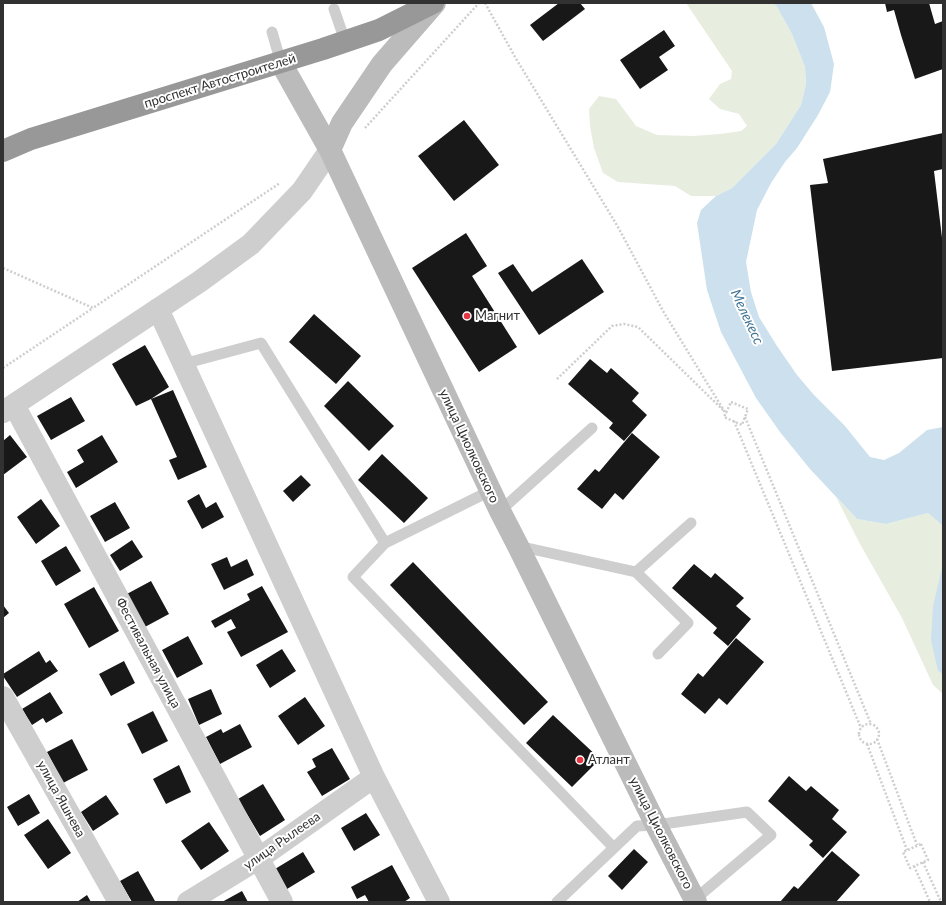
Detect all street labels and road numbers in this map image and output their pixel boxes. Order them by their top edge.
street label: проспект Автостроителей [142,50,298,112]
street label: улица Циолковского [436,387,502,505]
street label: Фестивальная улица [112,595,184,711]
street label: улица Яшнева [34,758,88,840]
street label: улица Циолковского [626,774,696,892]
street label: улица Рылеева [241,809,323,873]

